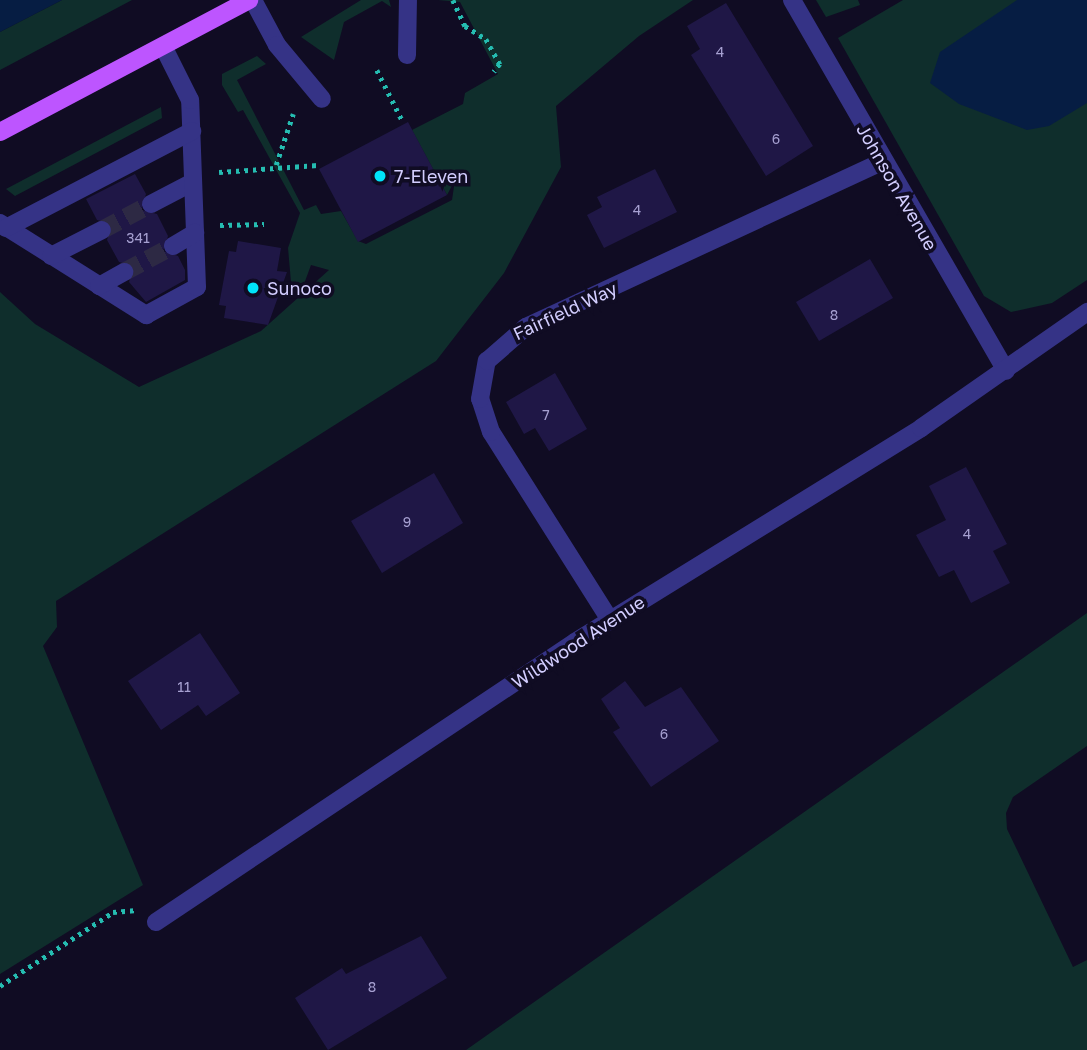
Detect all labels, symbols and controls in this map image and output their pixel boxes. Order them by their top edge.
house number: 4 [716,44,724,60]
street label: Johnson Avenue [852,120,942,254]
house number: 6 [772,131,780,147]
place label: 7-Eleven [394,165,468,187]
marker: 7-Eleven [372,168,388,184]
house number: 4 [633,202,641,218]
house number: 341 [126,230,150,246]
place label: Sunoco [267,277,332,299]
street label: Fairfield Way [510,278,620,344]
marker: Sunoco [245,280,261,296]
house number: 8 [830,307,838,323]
house number: 7 [542,407,550,423]
house number: 9 [403,514,411,530]
house number: 4 [963,526,971,542]
street label: Wildwood Avenue [508,591,648,693]
house number: 11 [177,679,191,695]
house number: 6 [660,726,668,742]
house number: 8 [368,979,376,995]

